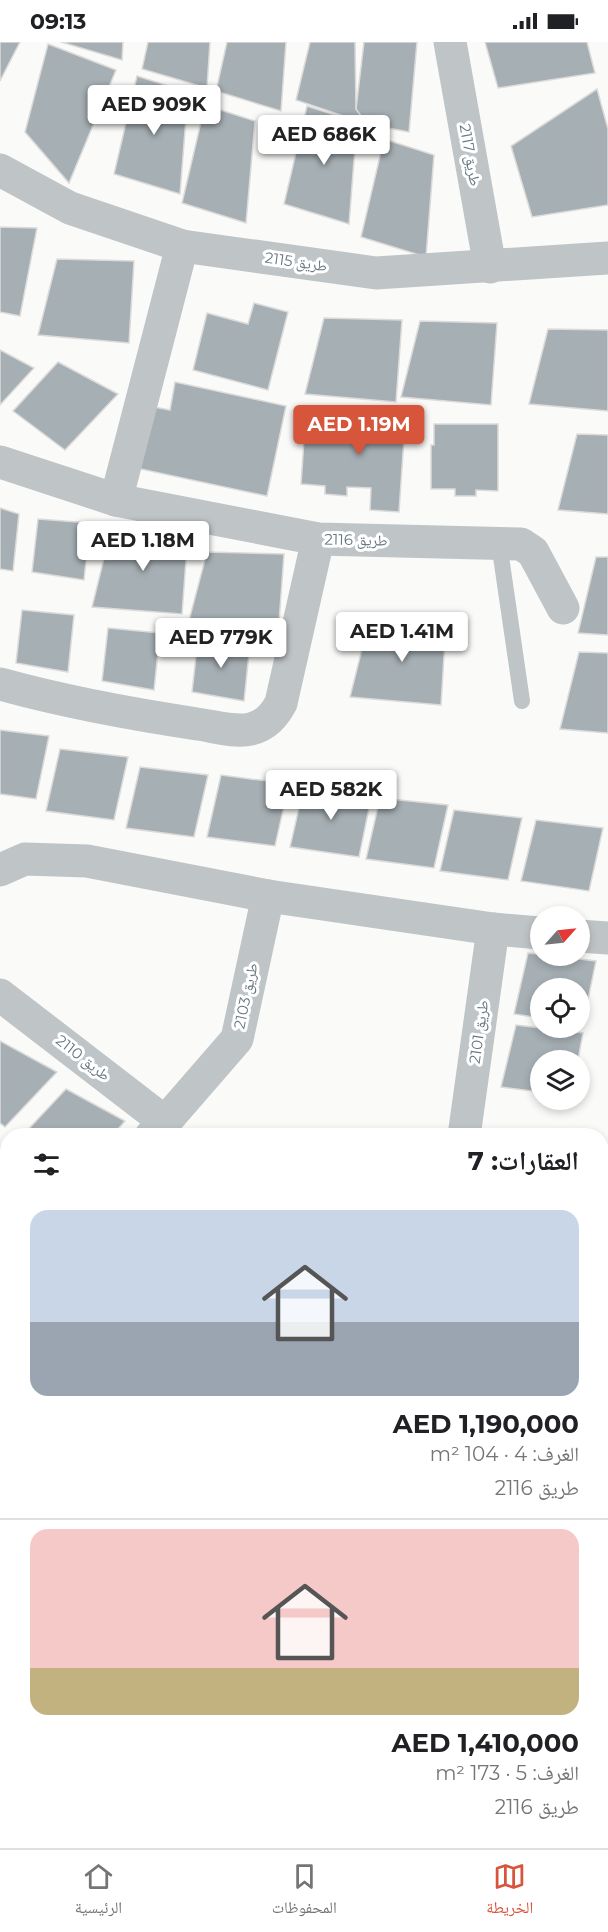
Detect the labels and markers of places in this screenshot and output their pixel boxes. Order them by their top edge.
pin: AED 909K [92,85,216,136]
pin: AED 686K [262,115,386,166]
pin: AED 1.19M [290,405,428,456]
pin: AED 1.18M [74,521,212,572]
pin: AED 1.41M [333,612,471,663]
pin: AED 779K [159,618,283,669]
pin: AED 582K [269,770,393,821]

